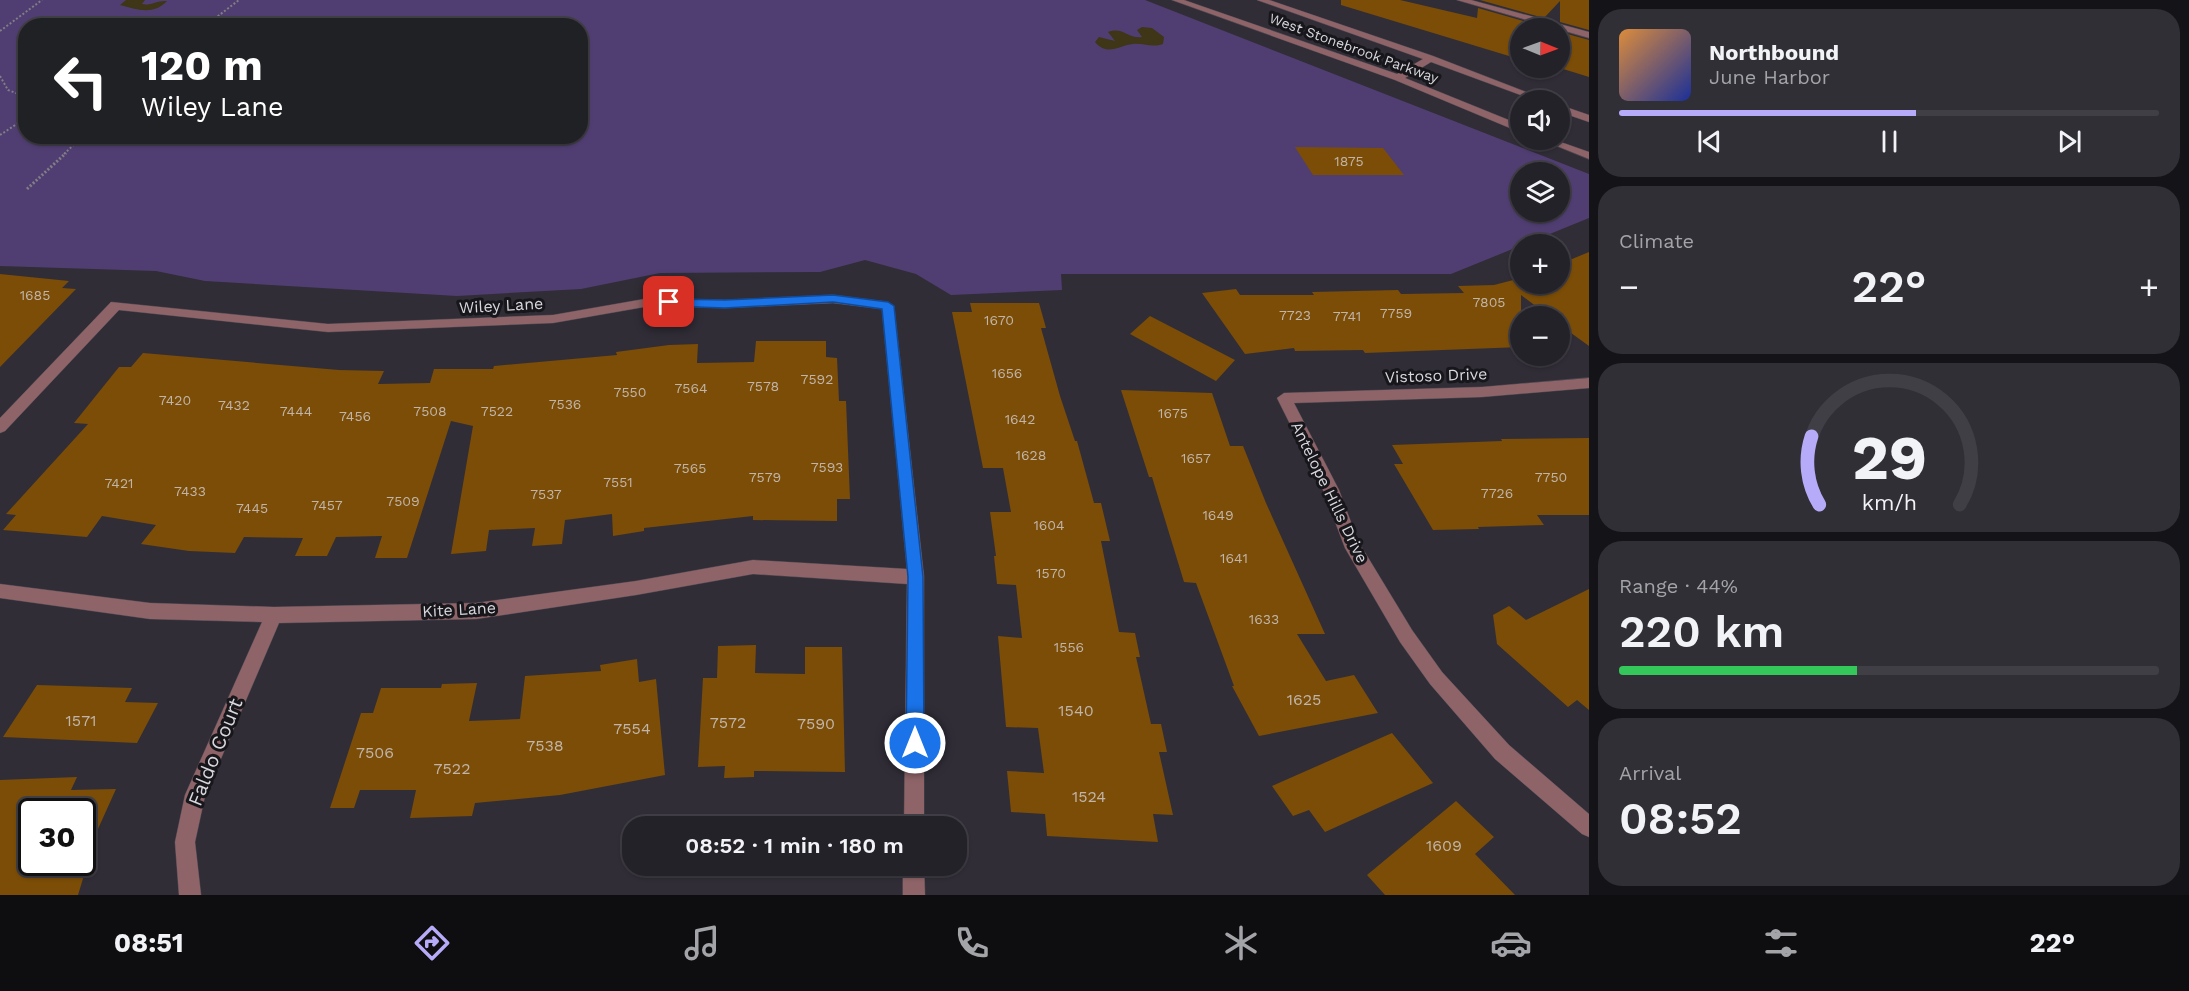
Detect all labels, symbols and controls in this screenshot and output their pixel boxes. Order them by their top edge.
street label: West Stonebrook Parkway [1267,10,1442,86]
north arrow [1510,18,1570,78]
map controls [1510,18,1570,366]
text: Northbound [1709,40,1839,65]
text: 120 m [141,41,263,90]
icon: left [42,42,120,120]
text: June Harbor [1709,65,1830,89]
button: sound [1510,90,1570,150]
text: Wiley Lane [141,91,284,123]
icon: previous [1693,125,1726,158]
icon: pause [1873,125,1906,158]
icon: next [2053,125,2086,158]
house number: 1875 [1334,153,1364,169]
button: layers [1510,162,1570,222]
text: Climate [1619,229,1694,253]
button: + [1510,234,1570,294]
text: 22° [1852,260,1926,313]
text: − [1619,267,1639,306]
text: + [2139,267,2159,306]
pin [643,276,694,327]
icon: arrive [652,285,685,318]
house number: 1685 [20,287,50,303]
street label: Wiley Lane [458,294,544,317]
house number: 7805 [1472,294,1506,310]
house number: 7759 [1380,305,1412,321]
button: − [1510,306,1570,366]
house number: 7723 [1279,307,1311,323]
house number: 7741 [1333,308,1361,324]
house number: 1670 [984,312,1014,328]
street label: Vistoso Drive [1384,364,1488,387]
house number: 1656 [992,365,1022,381]
house number: 7592 [801,371,833,387]
house number: 7578 [747,378,779,394]
house number: 7564 [674,380,708,396]
house number: 7550 [614,384,646,400]
house number: 7420 [159,392,191,408]
house number: 7536 [549,396,581,412]
house number: 7432 [218,397,250,413]
house number: 7444 [280,403,312,419]
house number: 7508 [413,403,447,419]
house number: 7522 [481,403,513,419]
house number: 1675 [1158,405,1188,421]
house number: 7456 [339,408,371,424]
house number: 1642 [1005,411,1035,427]
street label: Antelope Hills Drive [1287,418,1372,566]
text: 29 [1851,421,1927,494]
house number: 1628 [1016,447,1046,463]
house number: 1657 [1181,450,1211,466]
house number: 7593 [811,459,843,475]
house number: 7565 [674,460,706,476]
house number: 7579 [749,469,781,485]
house number: 7750 [1535,469,1567,485]
house number: 7551 [603,474,633,490]
house number: 7421 [104,475,134,491]
house number: 7433 [174,483,206,499]
house number: 7726 [1481,485,1513,501]
house number: 7537 [530,486,562,502]
text: km/h [1861,490,1917,515]
house number: 7509 [386,493,420,509]
house number: 7457 [311,497,343,513]
house number: 7445 [236,500,268,516]
house number: 1649 [1202,507,1234,523]
house number: 1604 [1033,517,1065,533]
house number: 1641 [1220,550,1248,566]
house number: 1570 [1036,565,1066,581]
text: Range · 44% [1619,574,1738,598]
street label: Kite Lane [422,598,496,621]
text: 220 km [1619,605,1784,658]
house number: 1633 [1249,611,1279,627]
house number: 1556 [1054,639,1084,655]
house number: 1625 [1287,690,1321,709]
street label: Faldo Court [183,694,248,809]
house number: 1540 [1058,701,1094,720]
house number: 1571 [66,711,96,730]
position arrow [883,711,947,775]
house number: 7572 [710,713,746,732]
house number: 7590 [797,714,835,733]
house number: 7554 [613,719,651,738]
house number: 7538 [526,736,564,755]
house number: 7506 [356,743,394,762]
house number: 7522 [434,759,470,778]
text: Arrival [1619,761,1681,785]
house number: 1524 [1072,787,1106,806]
text: 08:52 [1619,792,1742,845]
speed limit sign: 30 [18,798,96,876]
text: 08:52 · 1 min · 180 m [685,833,904,858]
house number: 1609 [1426,836,1462,855]
icon: directions [411,922,453,964]
icon: music [681,922,723,964]
icon: phone [951,922,993,964]
icon: climate [1220,922,1262,964]
icon: car [1490,922,1532,964]
icon: filters [1760,922,1802,964]
text: 08:51 [114,927,184,959]
text: 22° [2030,927,2075,959]

